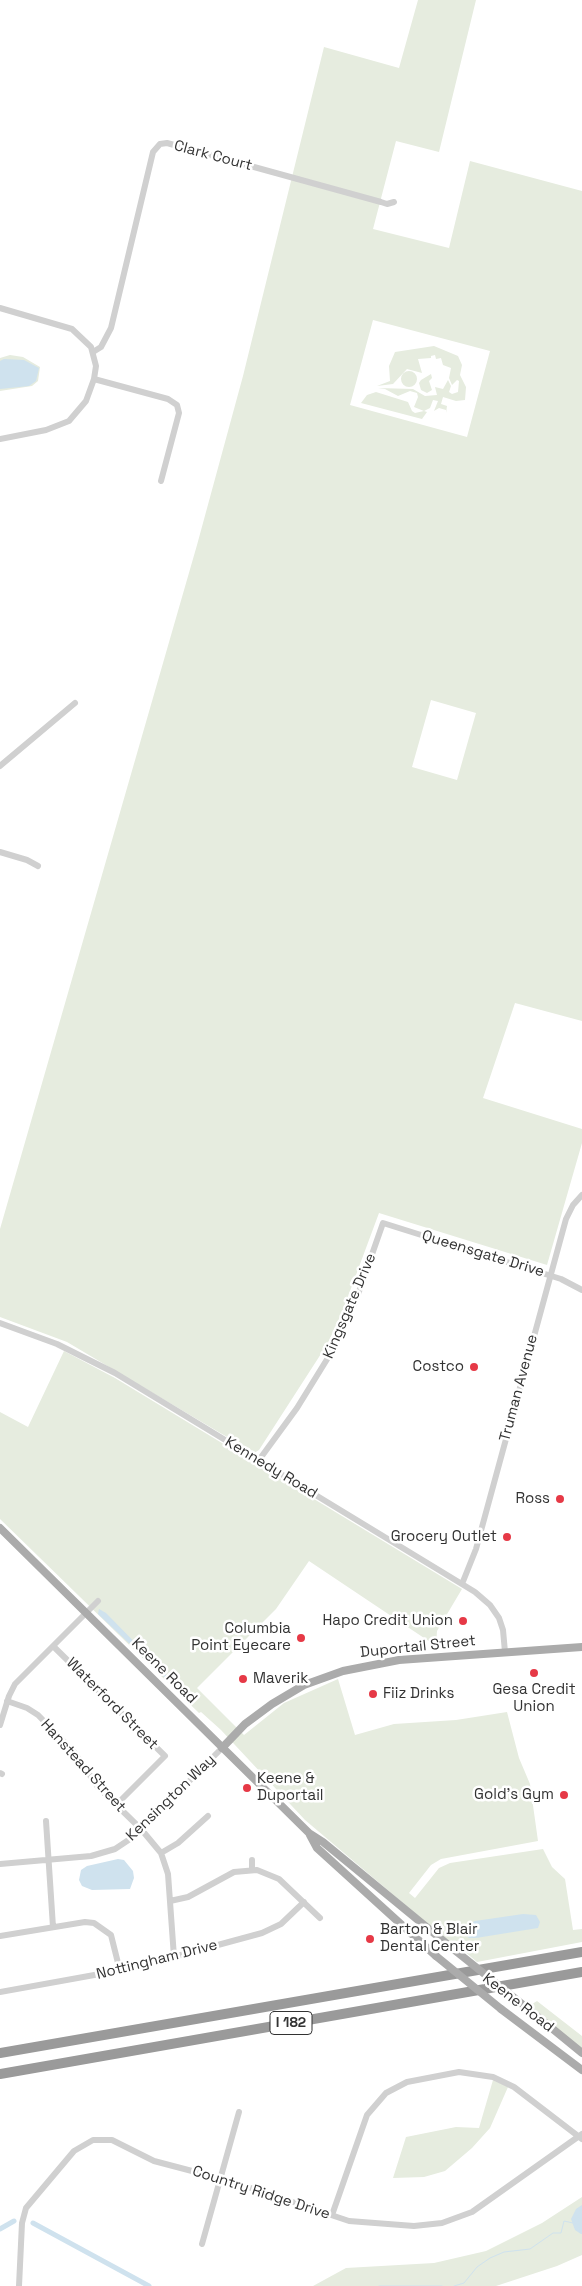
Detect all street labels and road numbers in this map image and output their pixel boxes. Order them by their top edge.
street label: Clark Court [172,137,254,175]
street label: Queensgate Drive [420,1227,546,1281]
street label: Kingsgate Drive [320,1251,380,1361]
street label: Truman Avenue [496,1333,542,1443]
street label: Kennedy Road [222,1433,320,1503]
street label: Duportail Street [359,1632,477,1662]
street label: Keene Road [127,1634,201,1708]
street label: Waterford Street [62,1654,162,1754]
street label: Hanstead Street [37,1716,129,1816]
street label: Kensington Way [123,1751,219,1845]
street label: Nottingham Drive [95,1936,219,1984]
street label: Keene Road [479,1970,557,2036]
road number: I 182 [270,2012,312,2035]
street label: Country Ridge Drive [190,2162,332,2224]

